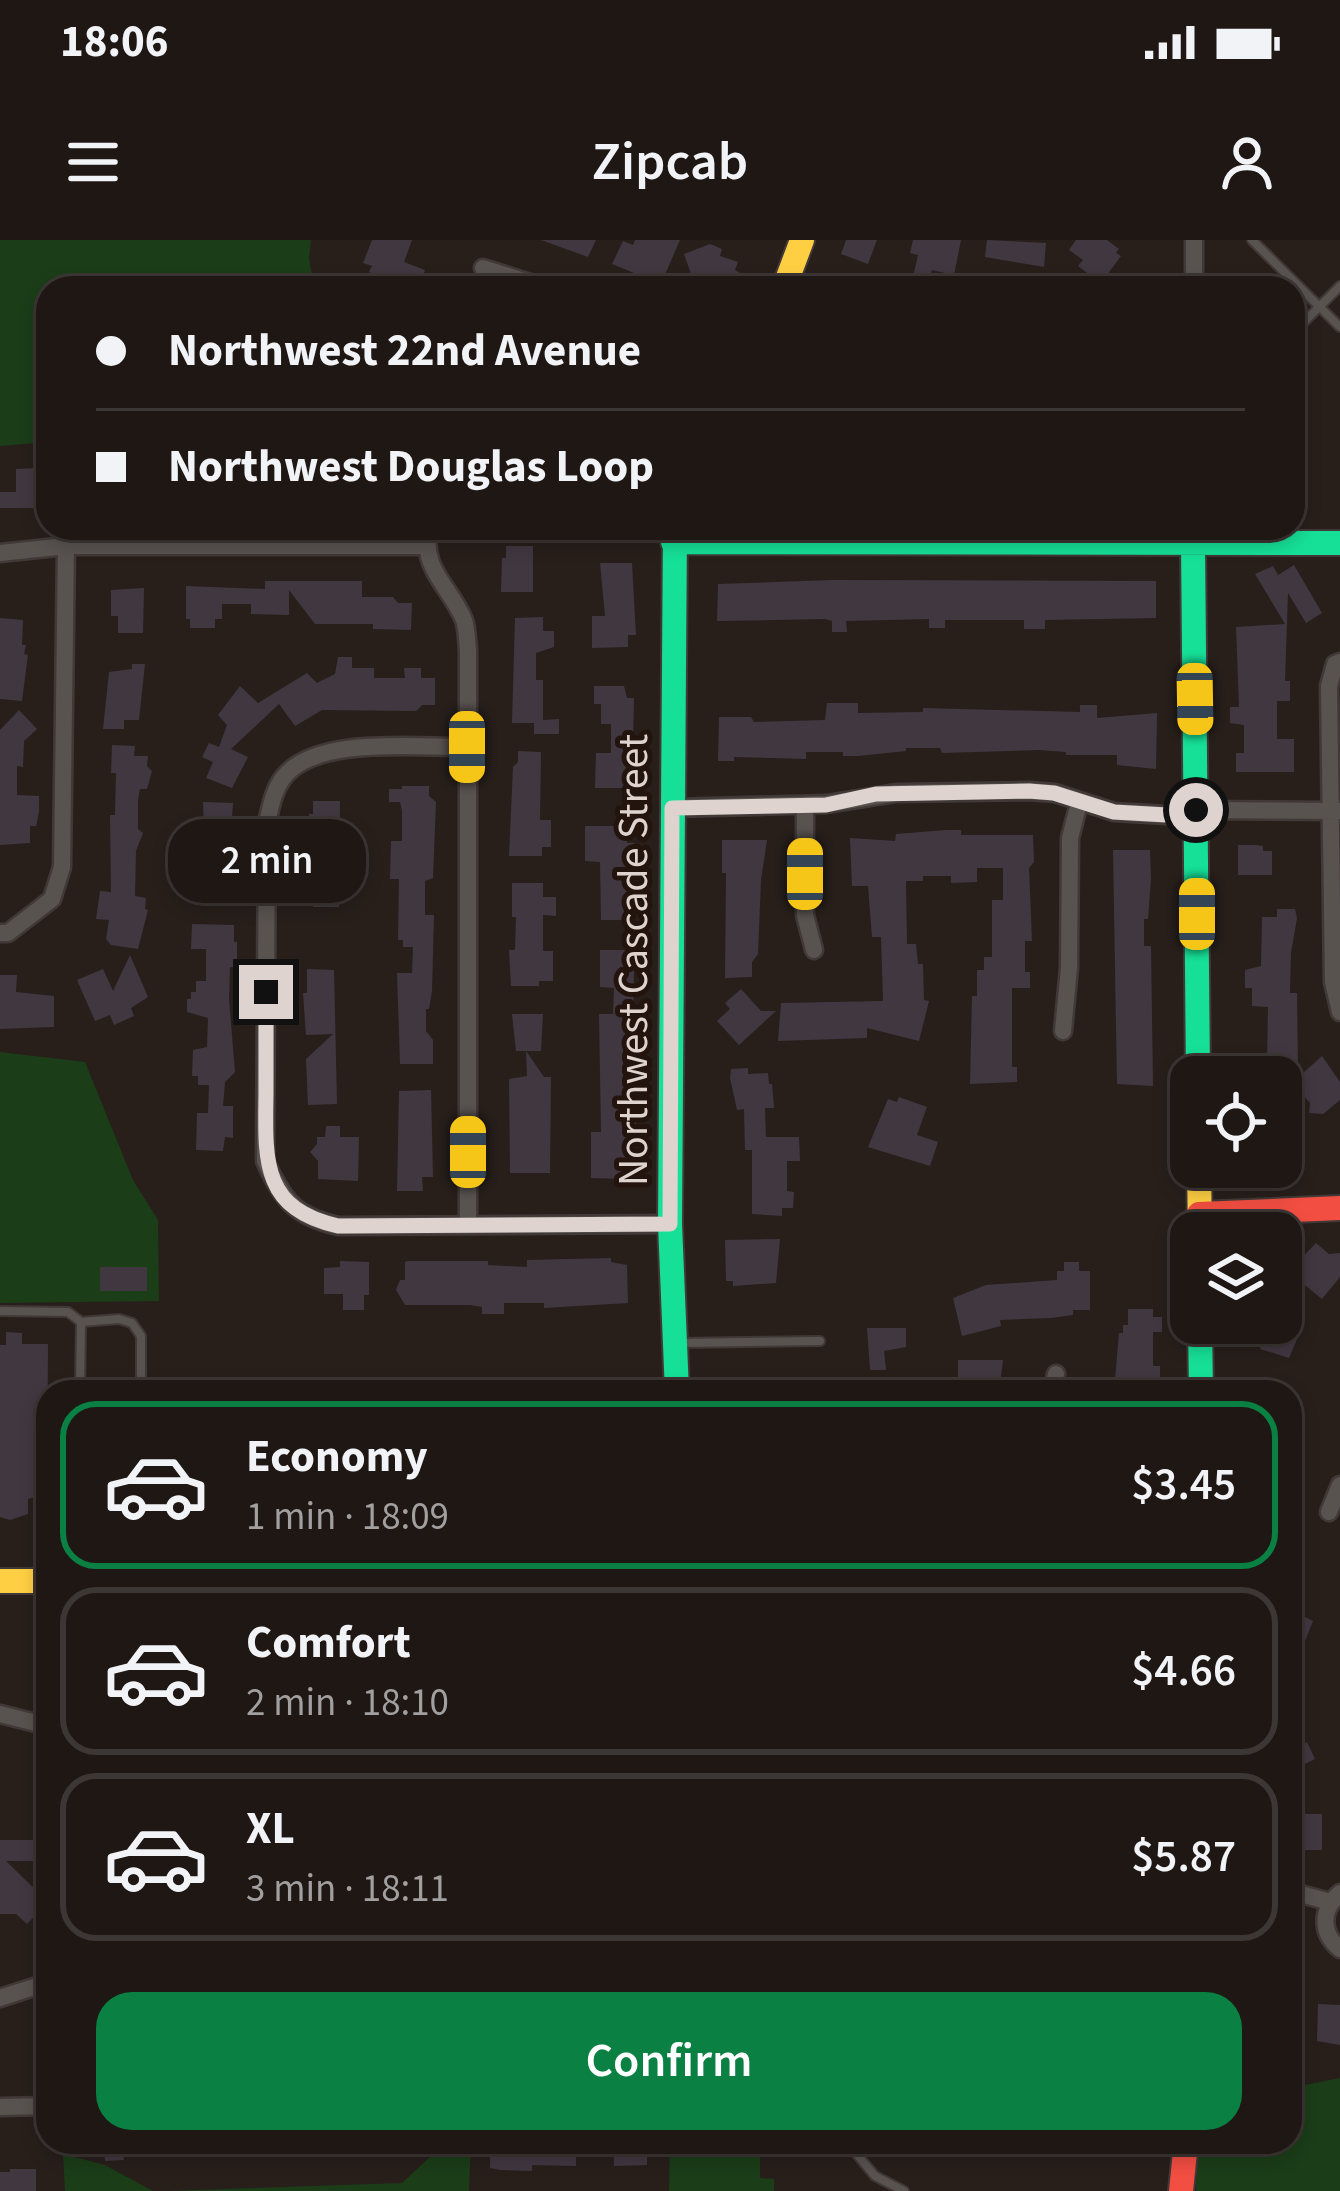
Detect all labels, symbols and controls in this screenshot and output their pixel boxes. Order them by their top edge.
text: 18:06 [60,10,169,74]
text: Zipcab [592,124,748,201]
icon: menu [60,129,126,195]
icon: person [1214,129,1280,195]
text: Northwest 22nd Avenue [168,319,641,383]
text: Northwest Douglas Loop [168,435,654,499]
car [1176,663,1214,735]
car [449,711,485,783]
street label: Northwest Cascade Street [604,734,664,1186]
route start [1169,783,1223,837]
callout: 2 min [167,818,365,902]
text: 2 min [221,833,313,889]
car [787,838,823,910]
car [1179,878,1215,950]
route end [239,965,293,1019]
map controls [1170,1056,1302,1344]
button: locate [1170,1056,1302,1188]
car [450,1116,486,1188]
button: layers [1170,1212,1302,1344]
text: Economy [246,1425,428,1489]
icon: car [102,1431,210,1539]
text: $3.45 [1131,1453,1236,1517]
text: 1 min · 18:09 [246,1489,449,1545]
text: Comfort [246,1611,411,1675]
icon: car [102,1617,210,1725]
text: $4.66 [1131,1639,1236,1703]
text: 2 min · 18:10 [246,1675,449,1731]
text: XL [246,1797,295,1861]
icon: car [102,1803,210,1911]
text: $5.87 [1131,1825,1236,1889]
text: 3 min · 18:11 [246,1861,449,1917]
button: Confirm [96,1992,1242,2130]

